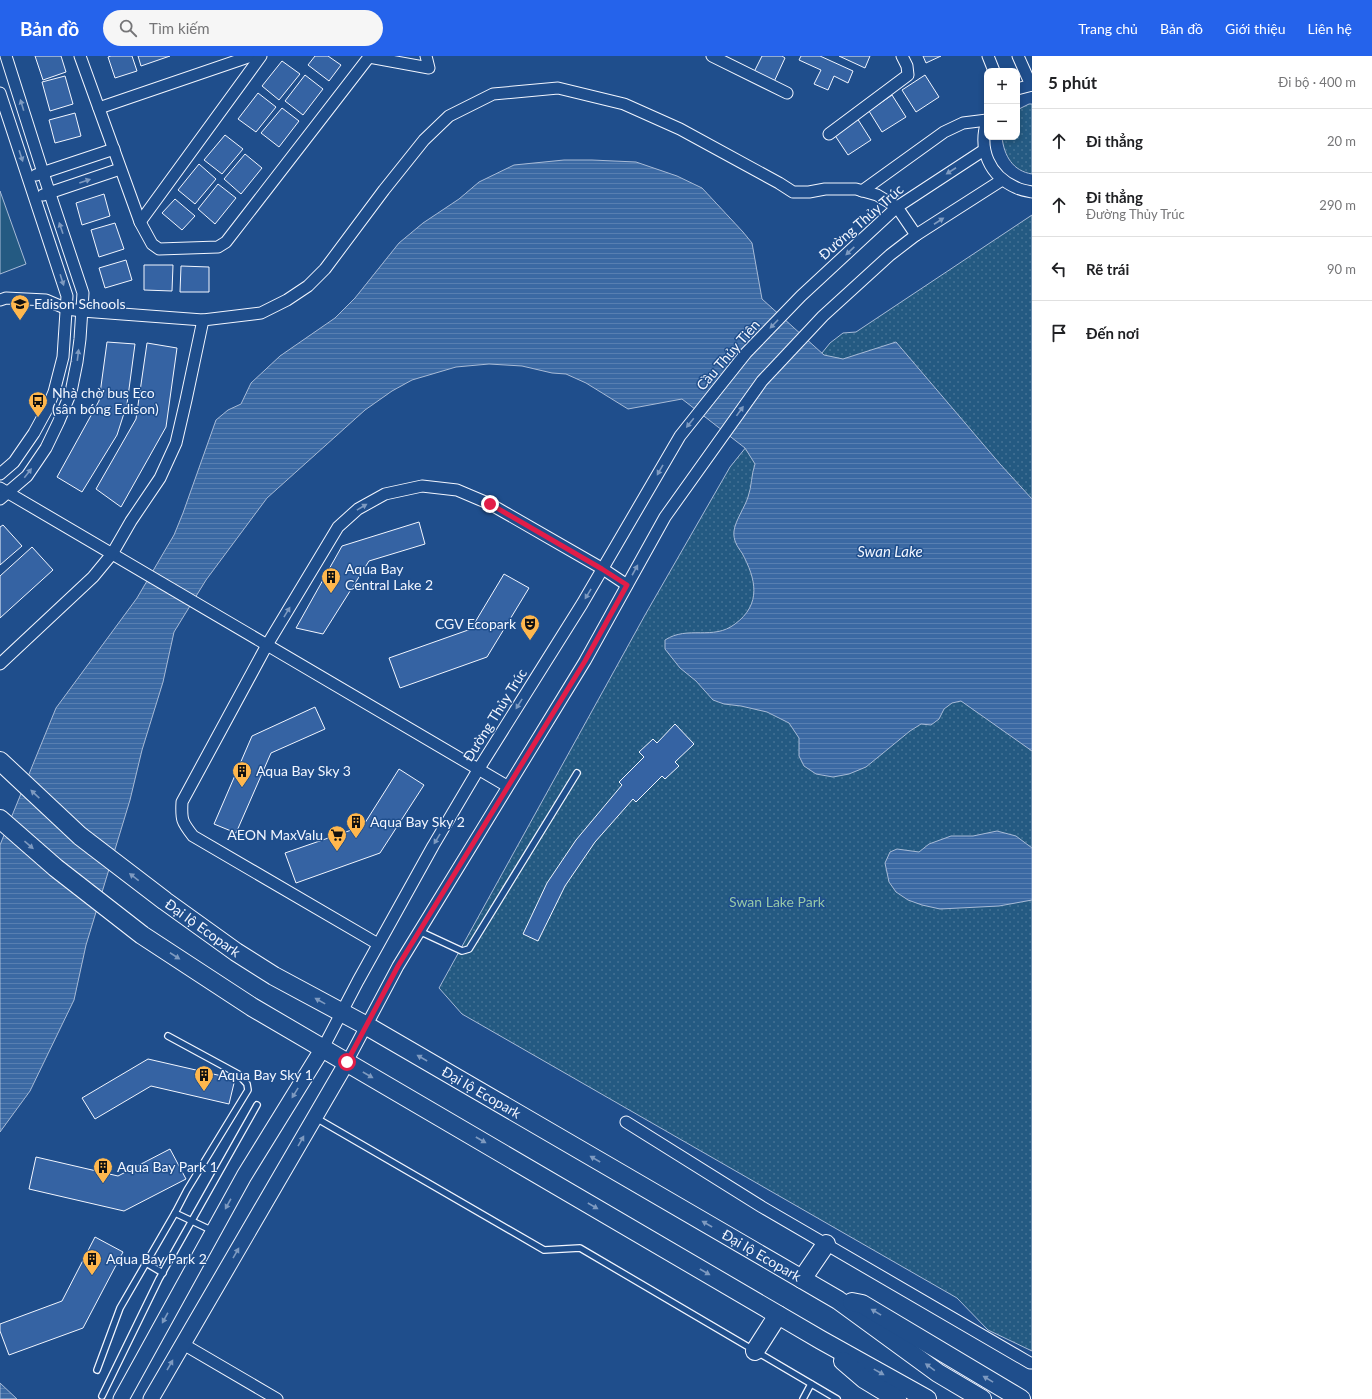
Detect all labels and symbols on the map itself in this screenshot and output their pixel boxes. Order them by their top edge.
one-way arrow [18,98,24,110]
one-way arrow [18,151,24,163]
one-way arrow [946,167,957,175]
one-way arrow [79,177,91,183]
street label: Đường Thủy Trúc [815,180,907,263]
one-way arrow [934,217,944,225]
one-way arrow [58,222,64,234]
one-way arrow [845,246,854,255]
one-way arrow [59,274,65,286]
school or university icon: Edison Schools [9,293,31,321]
place label: Edison Schools [34,295,126,312]
street label: Cầu Thủy Tiên [692,316,763,393]
one-way arrow [770,319,779,329]
one-way arrow [75,348,81,361]
place label: Nhà chờ bus Eco (sân bóng Edison) [52,384,159,417]
bus stop icon: Nhà chờ bus Eco (sân bóng Edison) [27,390,49,418]
one-way arrow [736,406,744,417]
one-way arrow [686,417,695,428]
one-way arrow [657,464,664,476]
one-way arrow [24,467,33,478]
route end [481,495,499,513]
one-way arrow [356,504,368,511]
water label: Swan Lake [857,542,923,560]
place label: Aqua Bay Central Lake 2 [345,560,433,593]
one-way arrow [632,565,639,576]
building icon: Aqua Bay Central Lake 2 [320,566,342,594]
one-way arrow [584,588,591,600]
one-way arrow [283,607,291,617]
theatre icon: CGV Ecopark [519,613,541,641]
place label: CGV Ecopark [435,615,517,632]
street label: Đường Thủy Trúc [459,665,530,764]
one-way arrow [515,699,523,709]
building icon: Aqua Bay Sky 3 [231,760,253,788]
place label: Aqua Bay Sky 3 [256,762,351,779]
one-way arrow [30,789,40,798]
building icon: Aqua Bay Sky 2 [345,811,367,839]
place label: Aqua Bay Sky 2 [370,813,465,830]
supermarket icon: AEON MaxValu [326,824,348,852]
place label: AEON MaxValu [227,826,323,843]
one-way arrow [434,833,441,845]
one-way arrow [24,840,34,849]
one-way arrow [129,873,140,881]
park label: Swan Lake Park [729,893,826,910]
street label: Đại lộ Ecopark [162,895,245,961]
one-way arrow [169,953,181,960]
one-way arrow [314,998,326,1005]
route start [338,1053,356,1071]
one-way arrow [416,1055,428,1062]
street label: Đại lộ Ecopark [439,1062,525,1122]
building icon: Aqua Bay Sky 1 [193,1064,215,1092]
place label: Aqua Bay Sky 1 [218,1066,313,1083]
one-way arrow [362,1071,374,1078]
one-way arrow [291,1088,299,1098]
one-way arrow [298,1135,305,1147]
one-way arrow [475,1137,487,1144]
one-way arrow [589,1155,601,1162]
building icon: Aqua Bay Park 1 [92,1156,114,1184]
place label: Aqua Bay Park 1 [117,1158,218,1175]
one-way arrow [225,1199,231,1210]
one-way arrow [587,1203,599,1210]
one-way arrow [702,1220,712,1228]
street label: Đại lộ Ecopark [719,1225,805,1285]
one-way arrow [232,1247,239,1259]
building icon: Aqua Bay Park 2 [81,1248,103,1276]
place label: Aqua Bay Park 2 [106,1250,207,1267]
one-way arrow [699,1268,711,1275]
one-way arrow [870,1309,882,1316]
one-way arrow [162,1312,169,1324]
one-way arrow [167,1359,174,1371]
one-way arrow [925,1363,936,1372]
one-way arrow [873,1369,885,1376]
one-way arrow [983,1375,993,1383]

